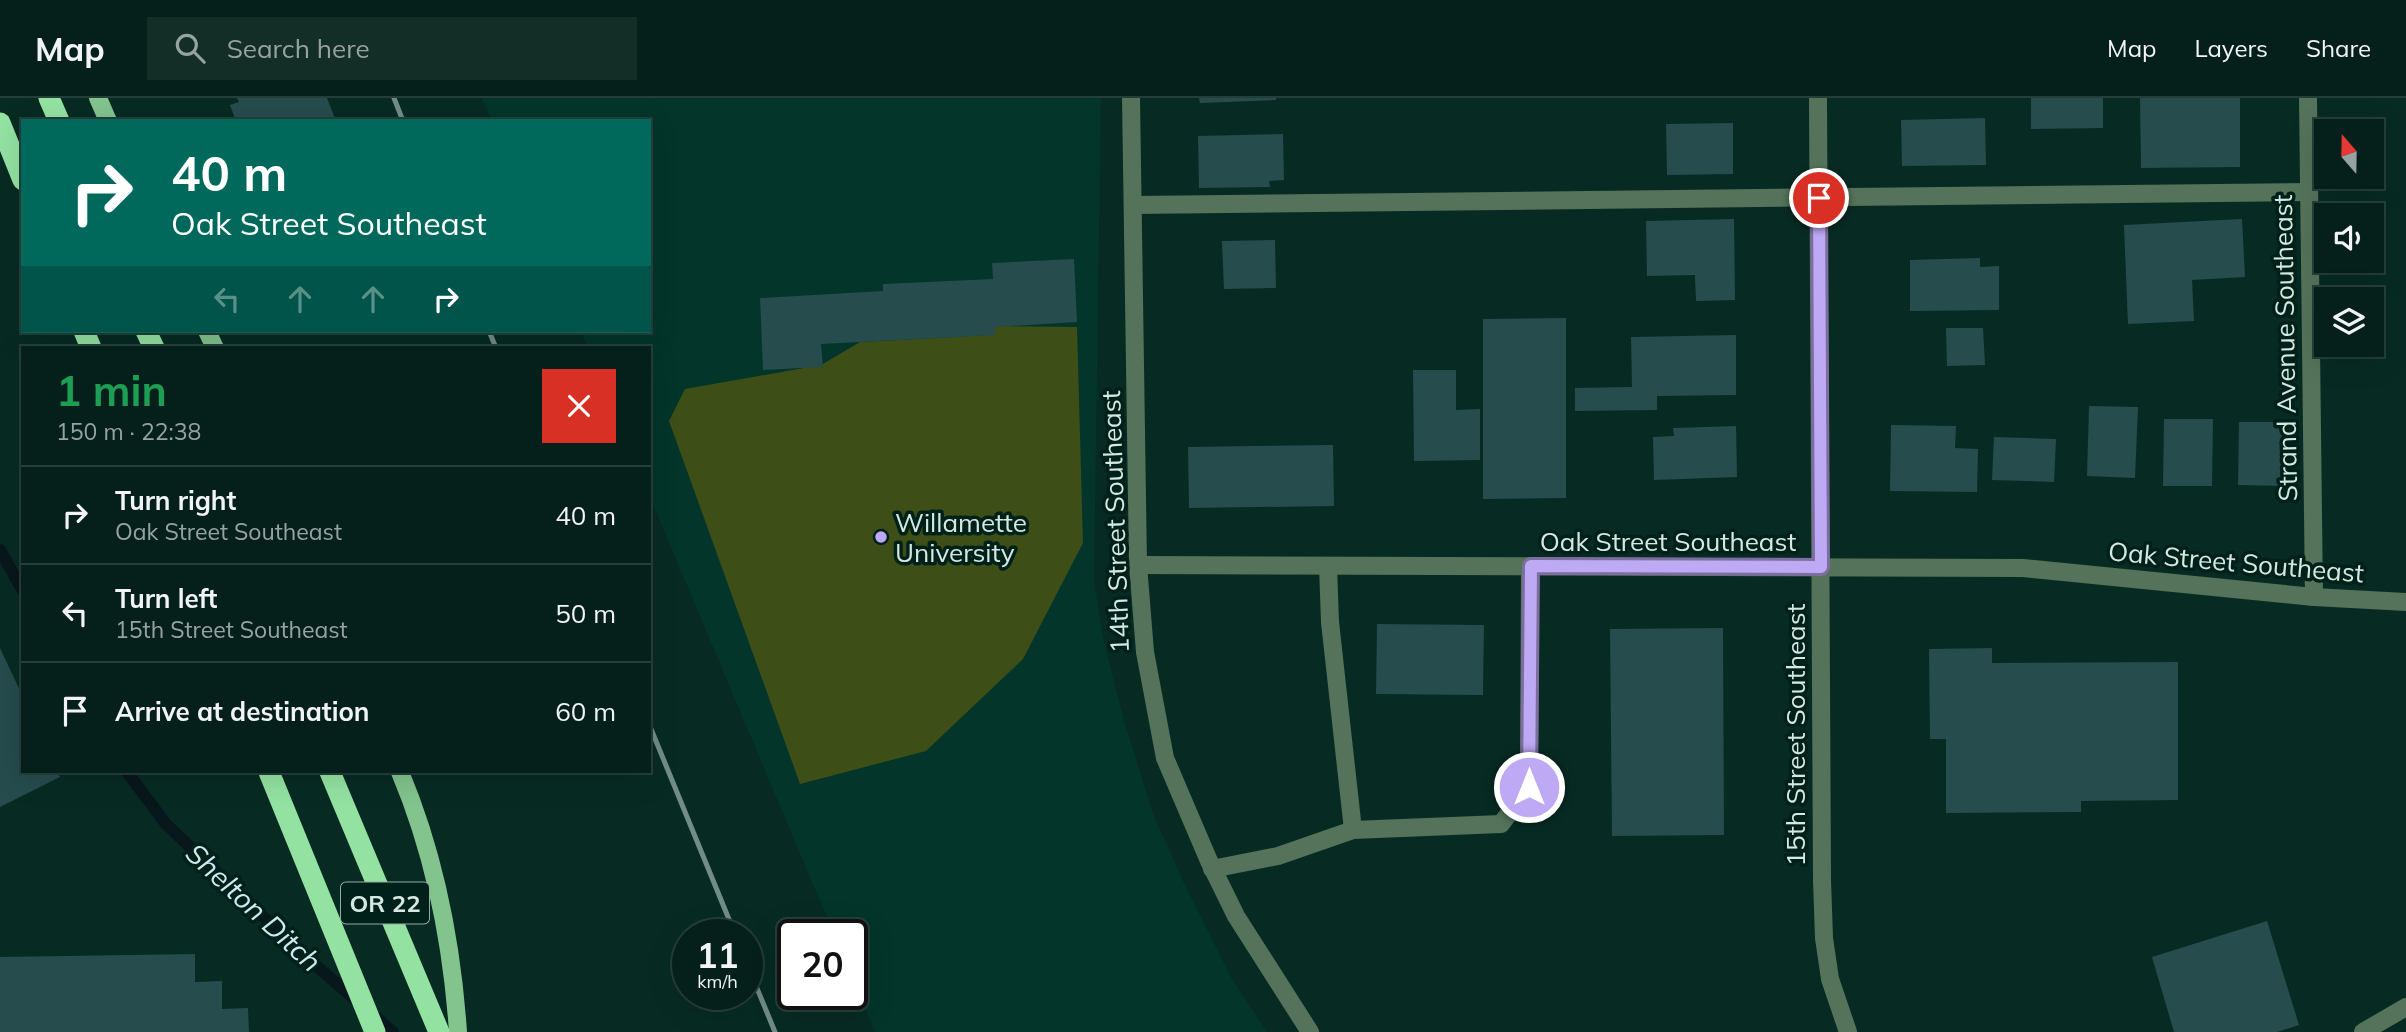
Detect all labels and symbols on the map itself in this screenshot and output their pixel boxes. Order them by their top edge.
north arrow [2314,119,2384,189]
pin [1789,168,1849,228]
street label: Strand Avenue Southeast [2266,194,2304,502]
street label: 14th Street Southeast [1094,390,1136,654]
place label: Willamette University [895,506,1027,569]
street label: Oak Street Southeast [1540,525,1796,558]
marker: Willamette University [873,529,889,545]
street label: Oak Street Southeast [2107,534,2365,590]
street label: 15th Street Southeast [1779,604,1812,867]
position arrow [1492,750,1566,824]
water label: Shelton Ditch [179,835,329,979]
road number: OR 22 [341,882,429,924]
speed limit sign: 20 [777,919,868,1010]

